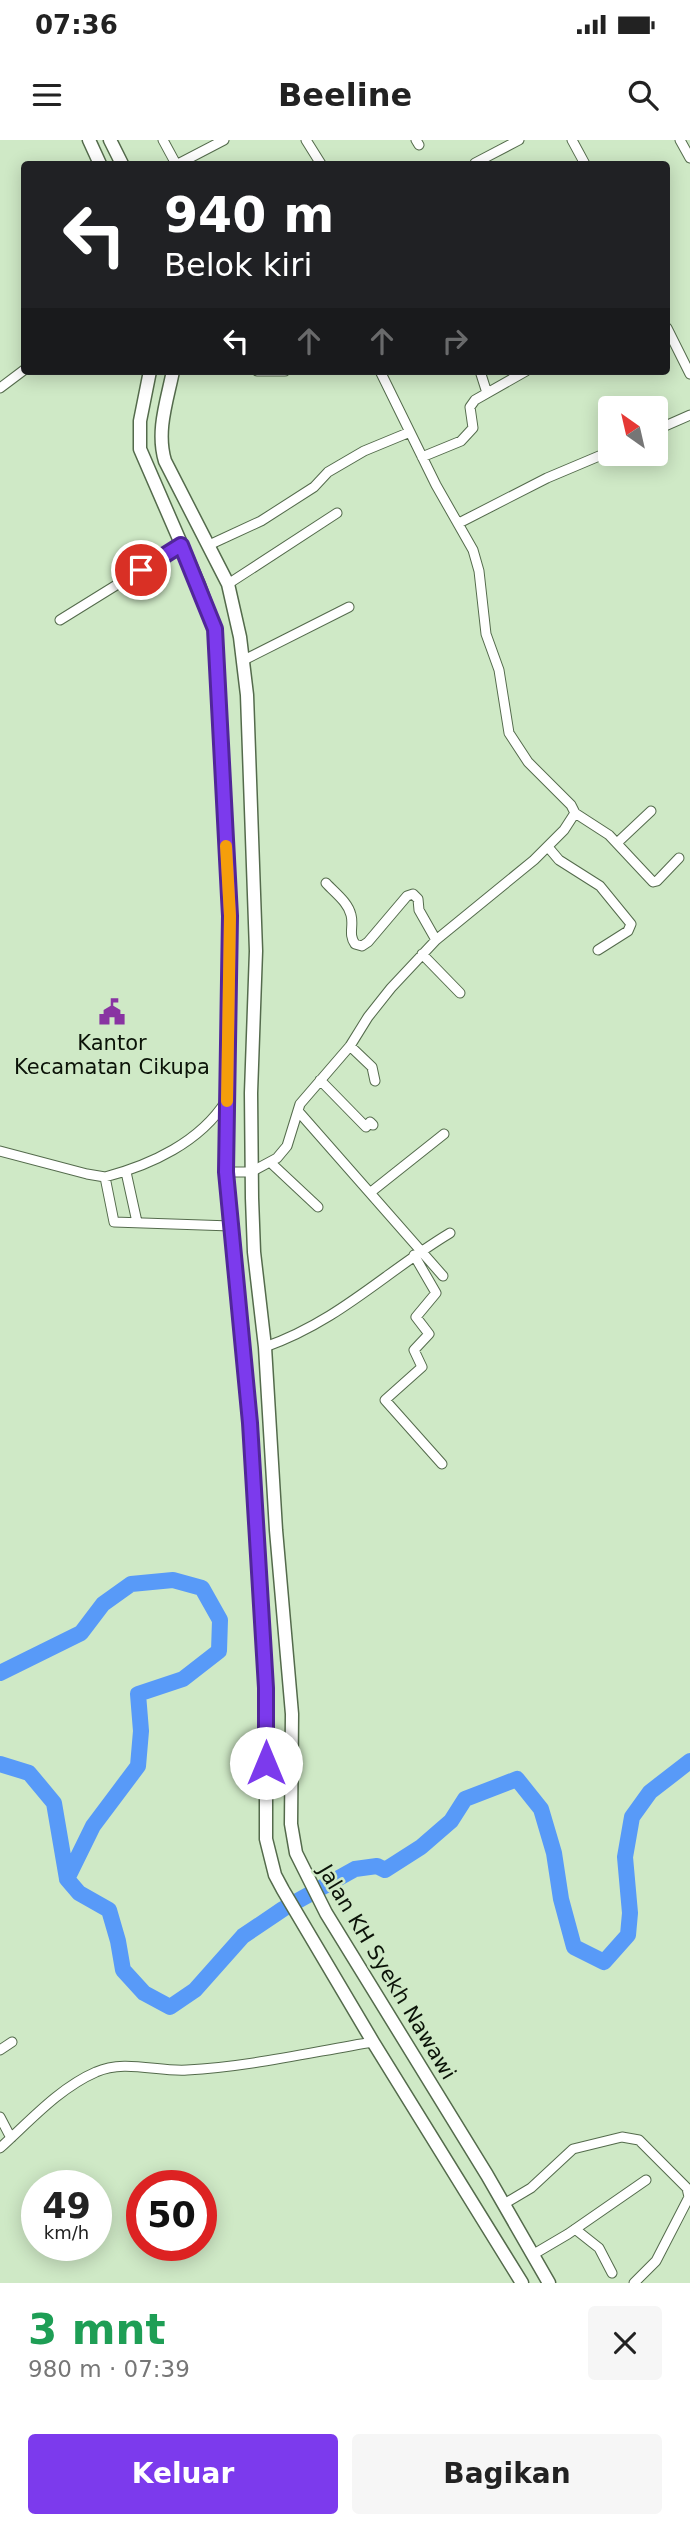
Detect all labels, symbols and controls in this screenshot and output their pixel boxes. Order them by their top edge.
text: 07:36 [35,10,118,40]
icon: menu [28,76,66,114]
text: Beeline [278,76,412,114]
icon: search [624,76,662,114]
text: 940 m [164,187,334,244]
icon: left [49,189,140,280]
text: Belok kiri [164,246,312,284]
icon: left [217,322,255,360]
icon: ahead [290,322,328,360]
icon: ahead [363,322,401,360]
icon: right [436,322,474,360]
north arrow [598,396,668,466]
map controls [598,396,668,466]
pin [111,540,171,600]
icon: arrive [122,551,160,589]
public building icon: Kantor Kecamatan Cikupa [97,997,127,1027]
place label: Kantor Kecamatan Cikupa [14,1031,210,1079]
position arrow [229,1726,303,1800]
street label: Jalan KH Syekh Nawawi [312,1858,461,2084]
speed limit sign: 50 [126,2170,217,2261]
text: 49 [42,2186,91,2226]
text: km/h [44,2222,89,2243]
text: 3 mnt [28,2305,166,2354]
button: close [588,2306,662,2380]
text: 980 m · 07:39 [28,2356,190,2382]
button: Keluar [28,2434,338,2514]
button: Bagikan [352,2434,662,2514]

